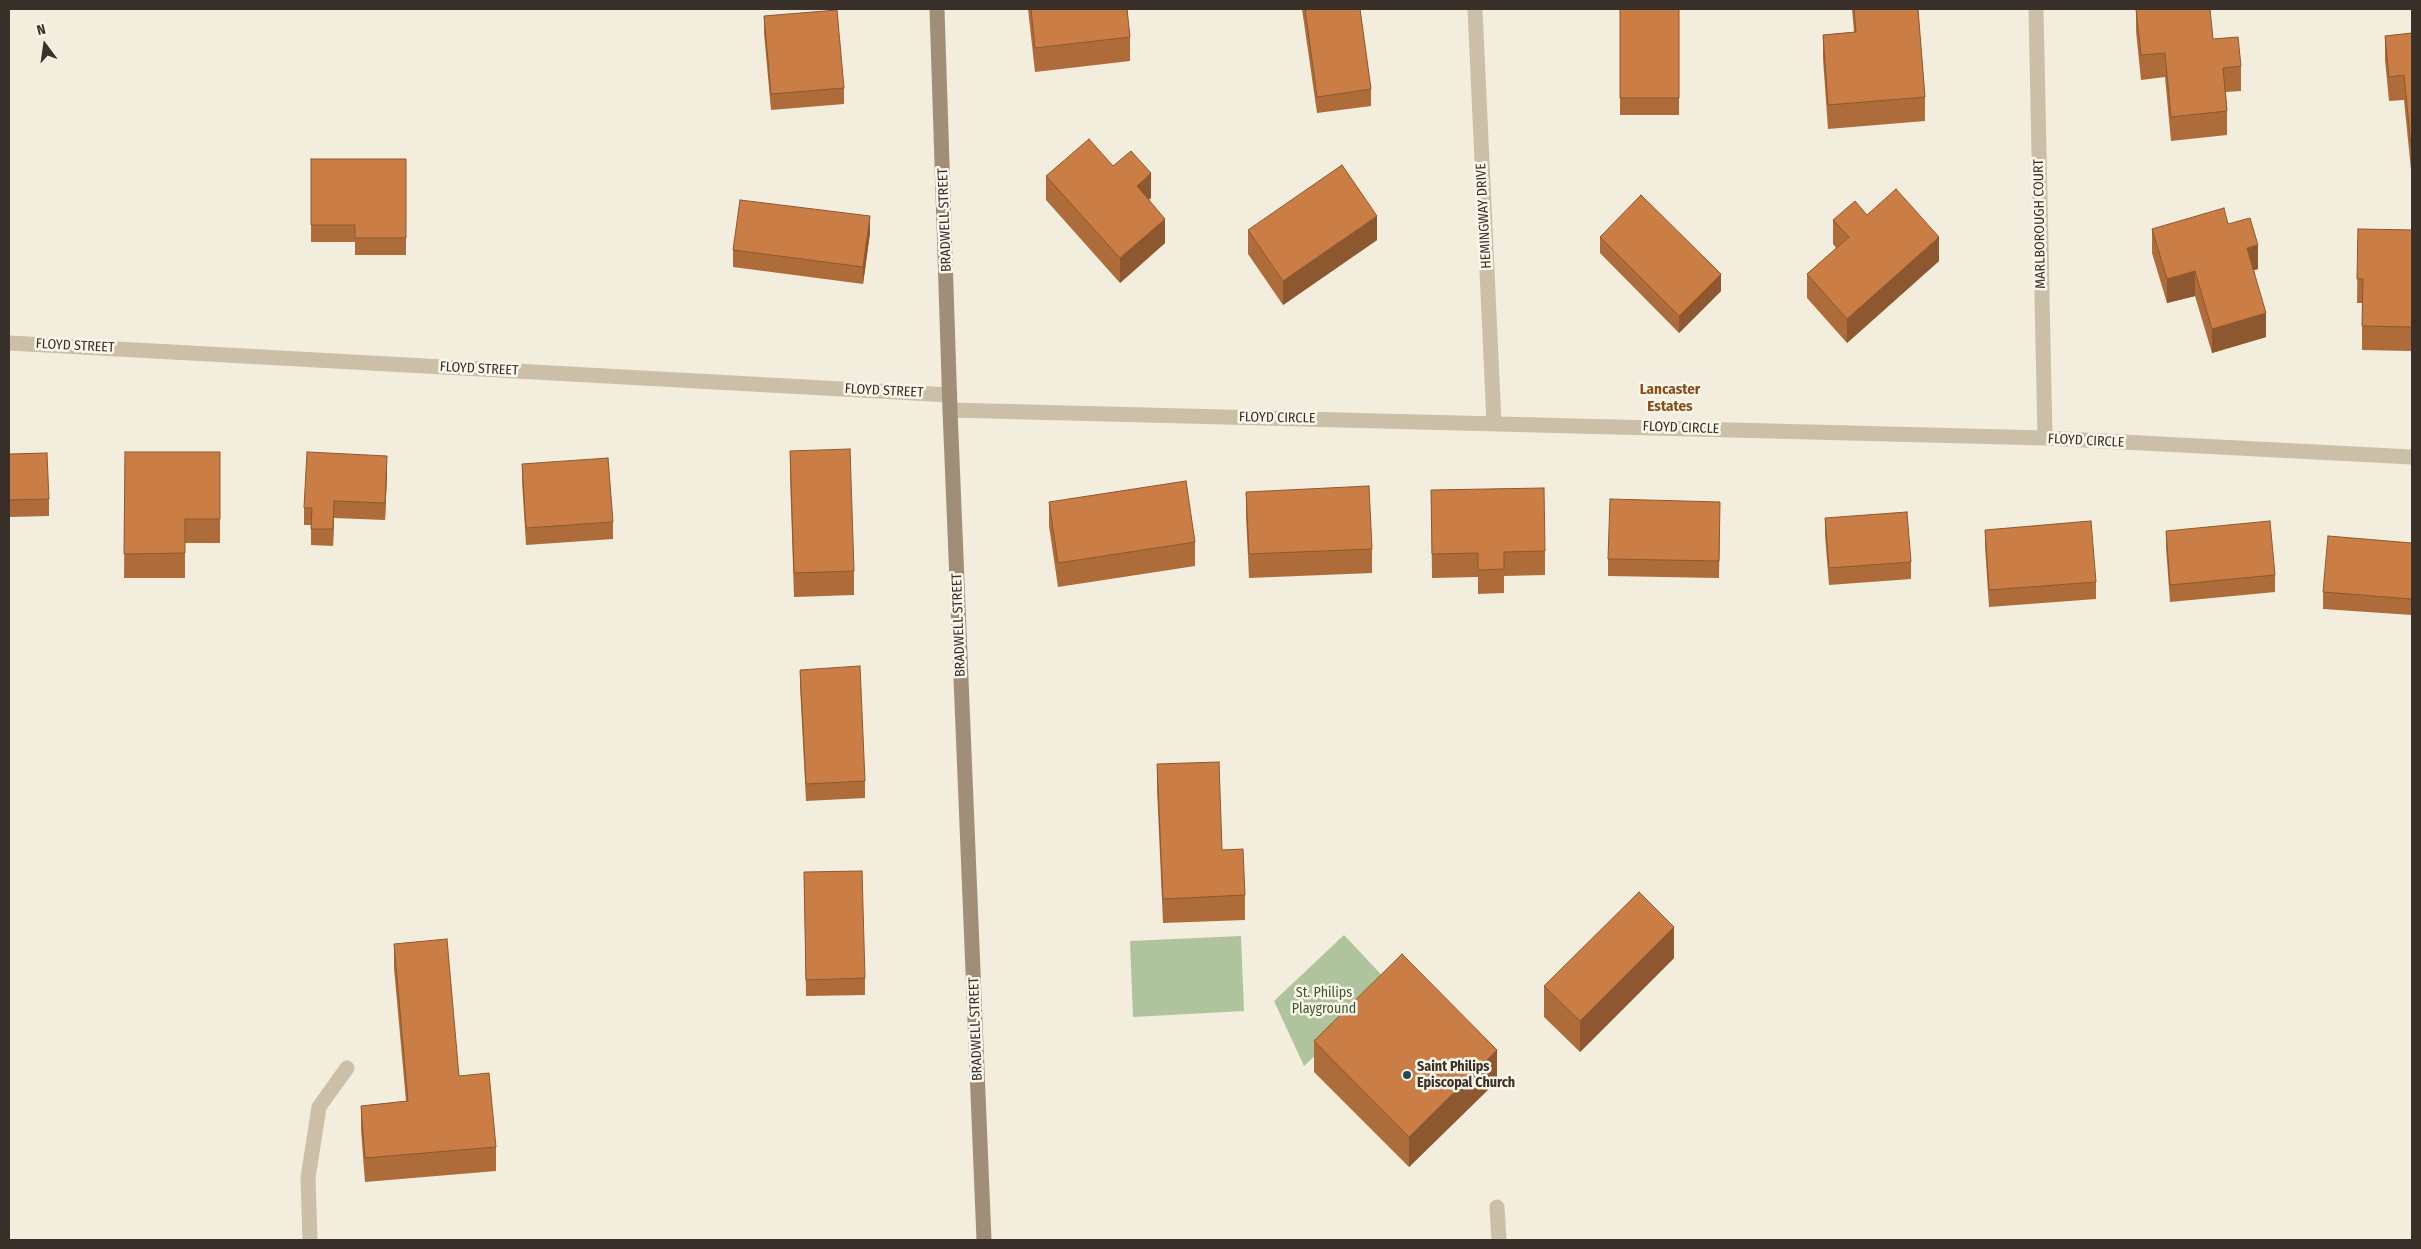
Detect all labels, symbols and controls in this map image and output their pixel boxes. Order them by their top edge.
north arrow [20,20,70,70]
text: N [35,21,47,39]
street label: MARLBOROUGH COURT [2030,159,2050,289]
street label: HEMINGWAY DRIVE [1473,163,1495,269]
street label: BRADWELL STREET [935,168,955,272]
street label: FLOYD STREET [35,336,115,356]
street label: FLOYD STREET [439,359,519,379]
street label: FLOYD STREET [844,381,924,401]
district label: Lancaster Estates [1640,381,1700,416]
street label: FLOYD CIRCLE [1239,409,1315,427]
street label: FLOYD CIRCLE [1642,418,1720,438]
street label: FLOYD CIRCLE [2047,431,2125,451]
street label: BRADWELL STREET [949,573,969,677]
street label: BRADWELL STREET [966,977,986,1081]
park label: St. Philips Playground [1292,985,1356,1018]
place label: Saint Philips Episcopal Church [1417,1059,1515,1092]
marker: Saint Philips Episcopal Church [1401,1069,1413,1081]

